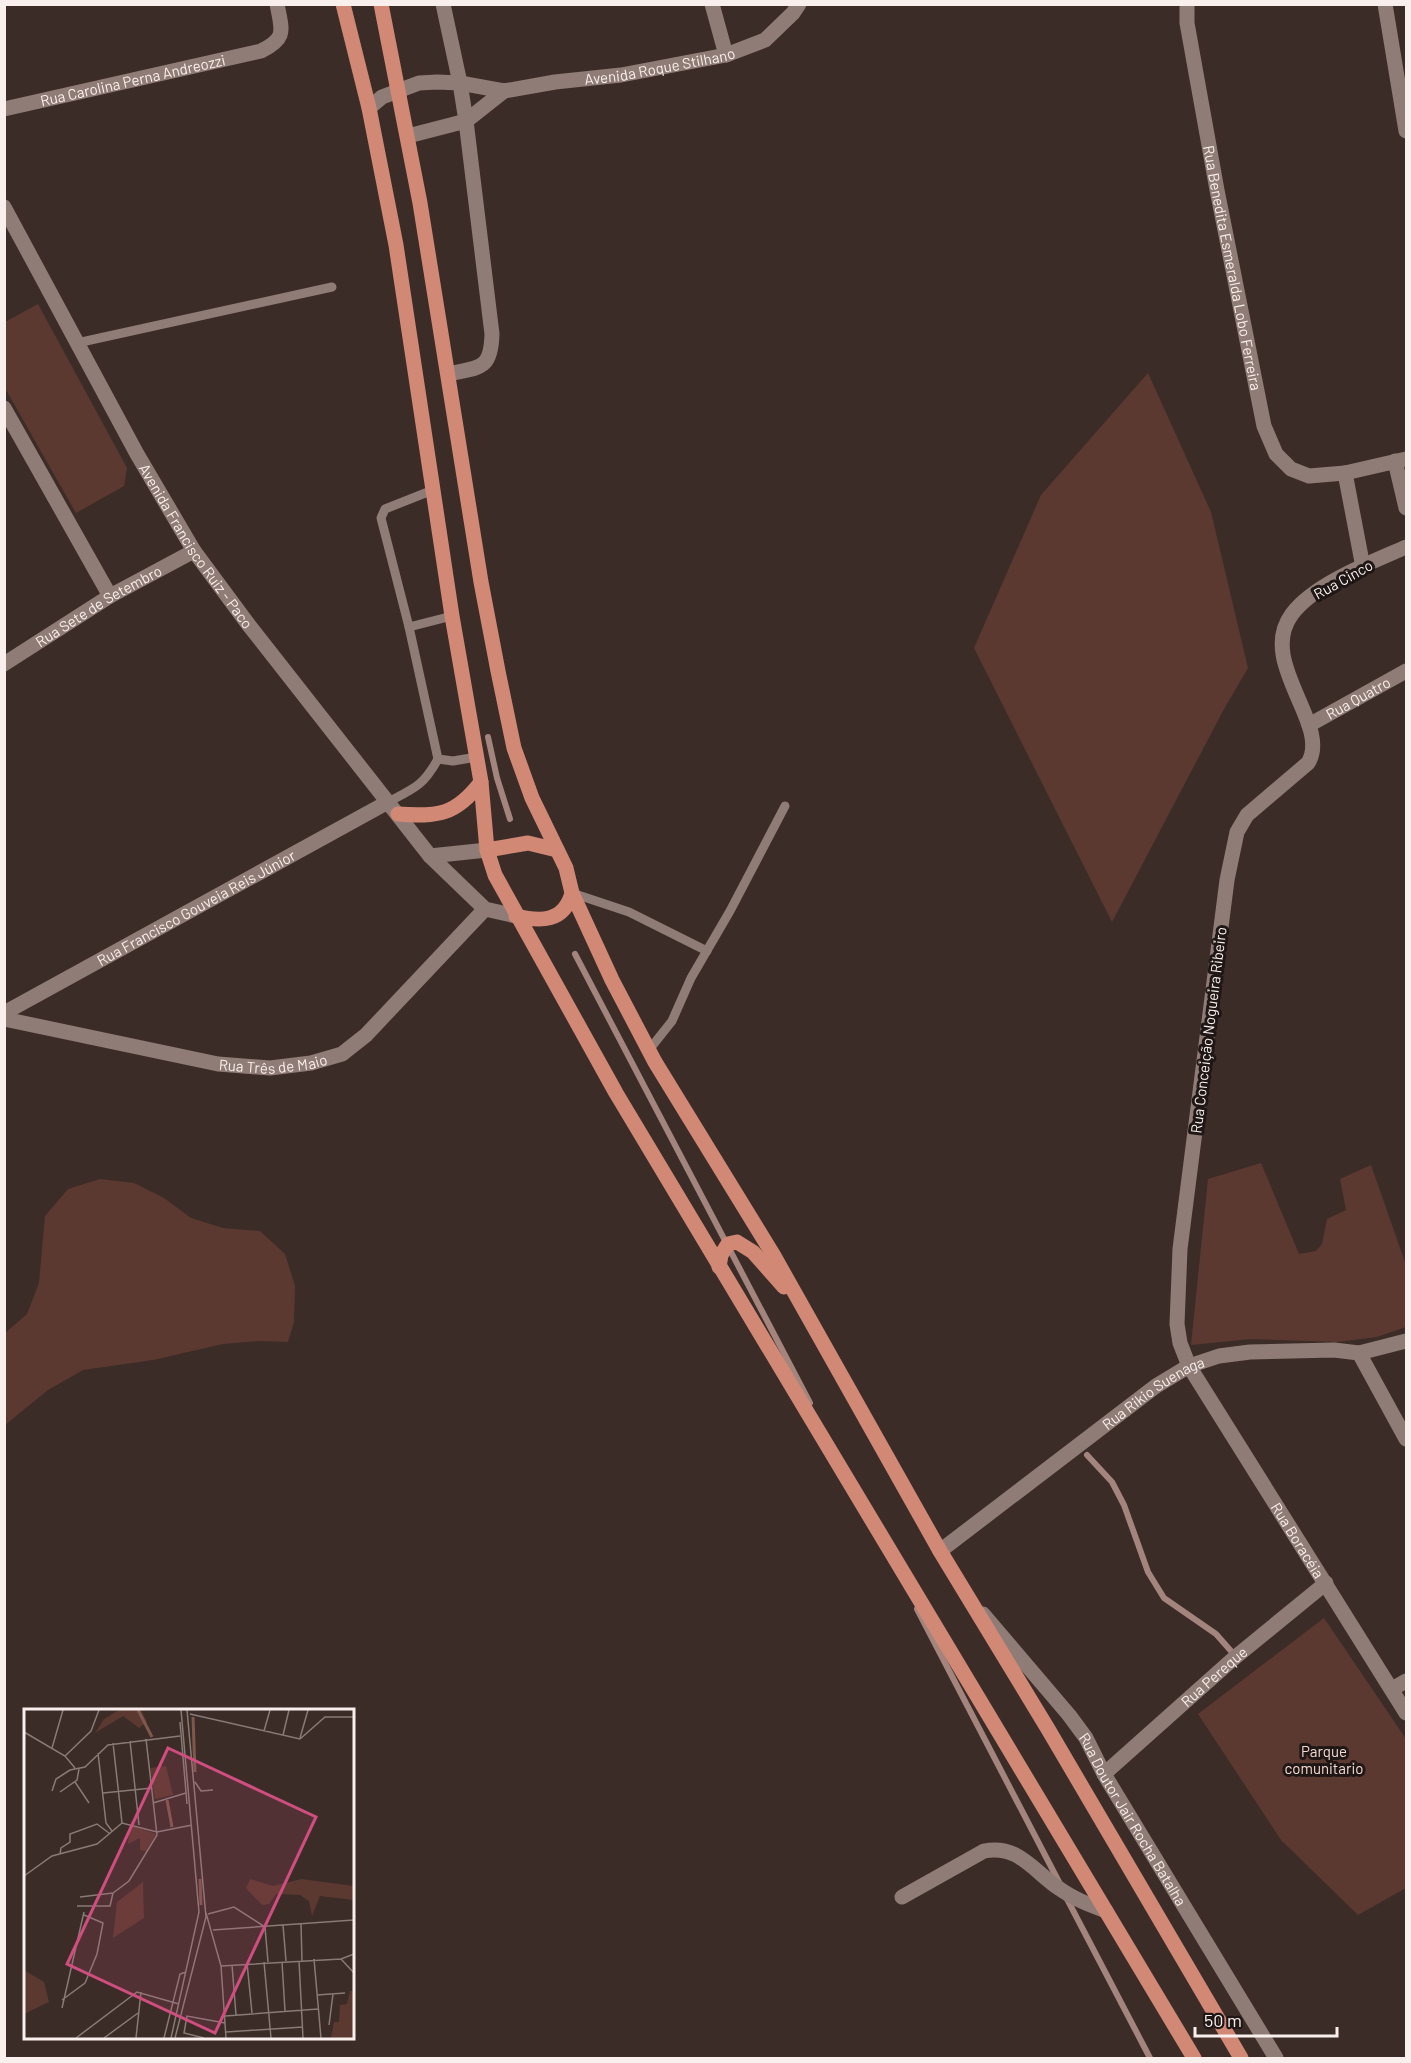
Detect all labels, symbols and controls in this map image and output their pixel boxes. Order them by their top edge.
street label: Avenida Roque Stilhano [583,43,737,88]
street label: Rua Carolina Perna Andreozzi [38,50,227,110]
street label: Rua Benedita Esmeralda Lobo Ferreira [1200,144,1266,392]
street label: Avenida Francisco Ruiz - Paco [136,460,257,632]
street label: Rua Cinco [1310,555,1376,603]
street label: Rua Sete de Setembro [32,561,165,651]
street label: Rua Quatro [1322,673,1393,723]
street label: Rua Francisco Gouveia Reis Júnior [94,846,299,969]
street label: Rua Conceição Nogueira Ribeiro [1186,926,1230,1134]
street label: Rua Três de Maio [218,1050,329,1077]
street label: Rua Rikio Suenaga [1098,1353,1207,1433]
street label: Rua Boracéia [1268,1499,1328,1581]
street label: Rua Pereque [1177,1642,1251,1710]
inset map [24,1709,354,2039]
street label: Rua Doutor Jair Rocha Batalha [1076,1729,1190,1909]
park label: Parque comunitario [1285,1742,1363,1777]
scale bar [1195,2000,1338,2038]
text: 50 m [1204,2009,1242,2031]

